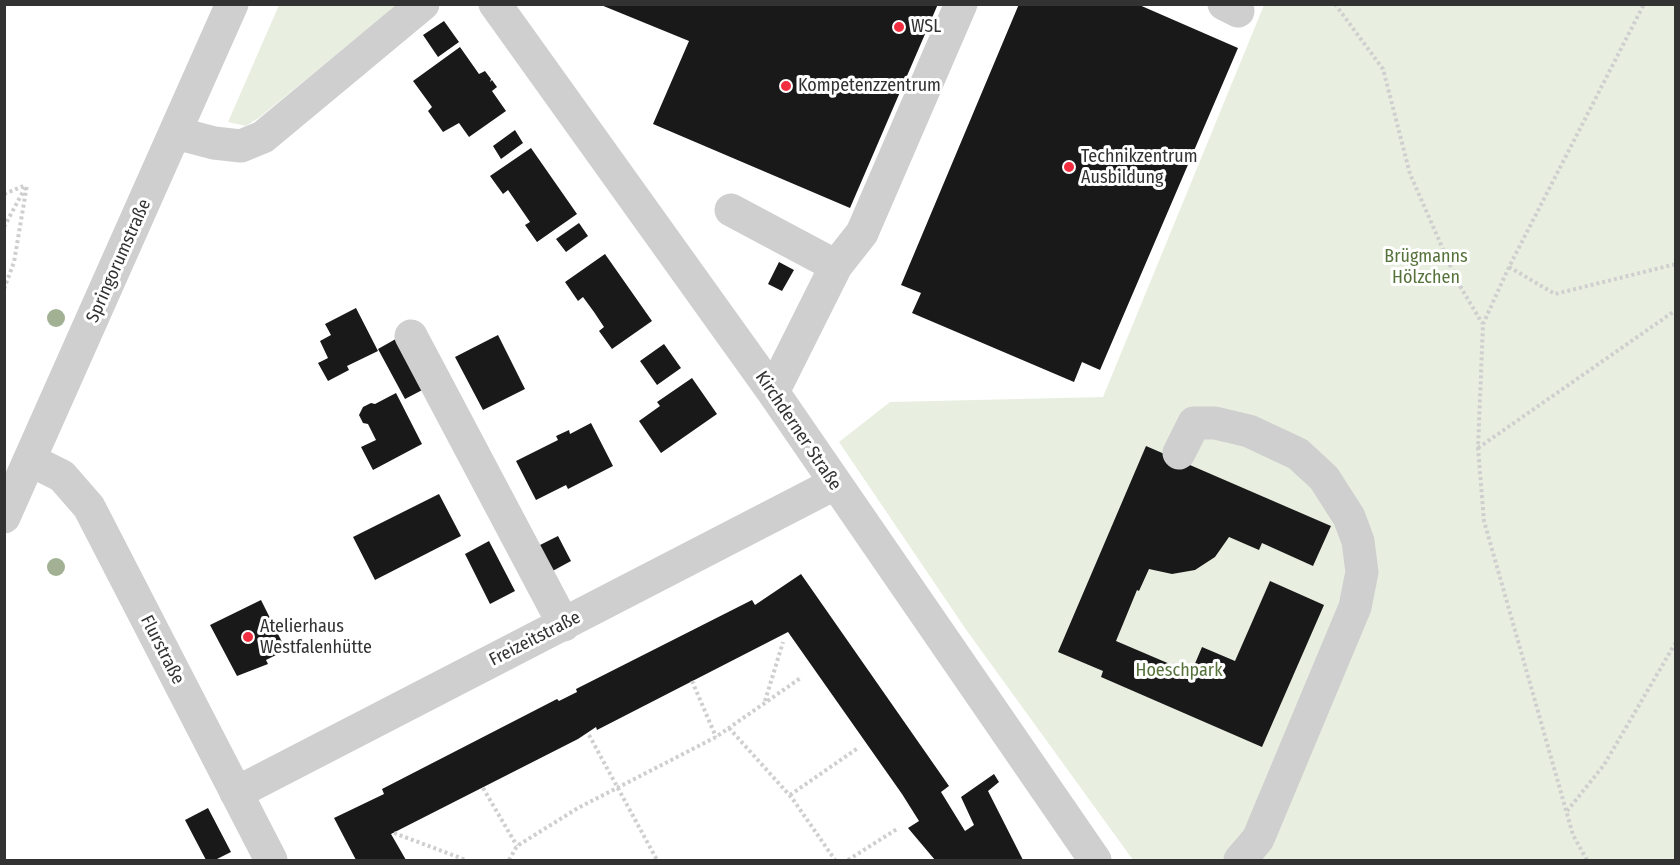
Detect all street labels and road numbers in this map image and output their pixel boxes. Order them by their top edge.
street label: Springorumstraße [82,196,156,326]
street label: Kirchderner Straße [750,368,846,494]
street label: Freizeitstraße [486,607,584,671]
street label: Flurstraße [135,612,189,688]

